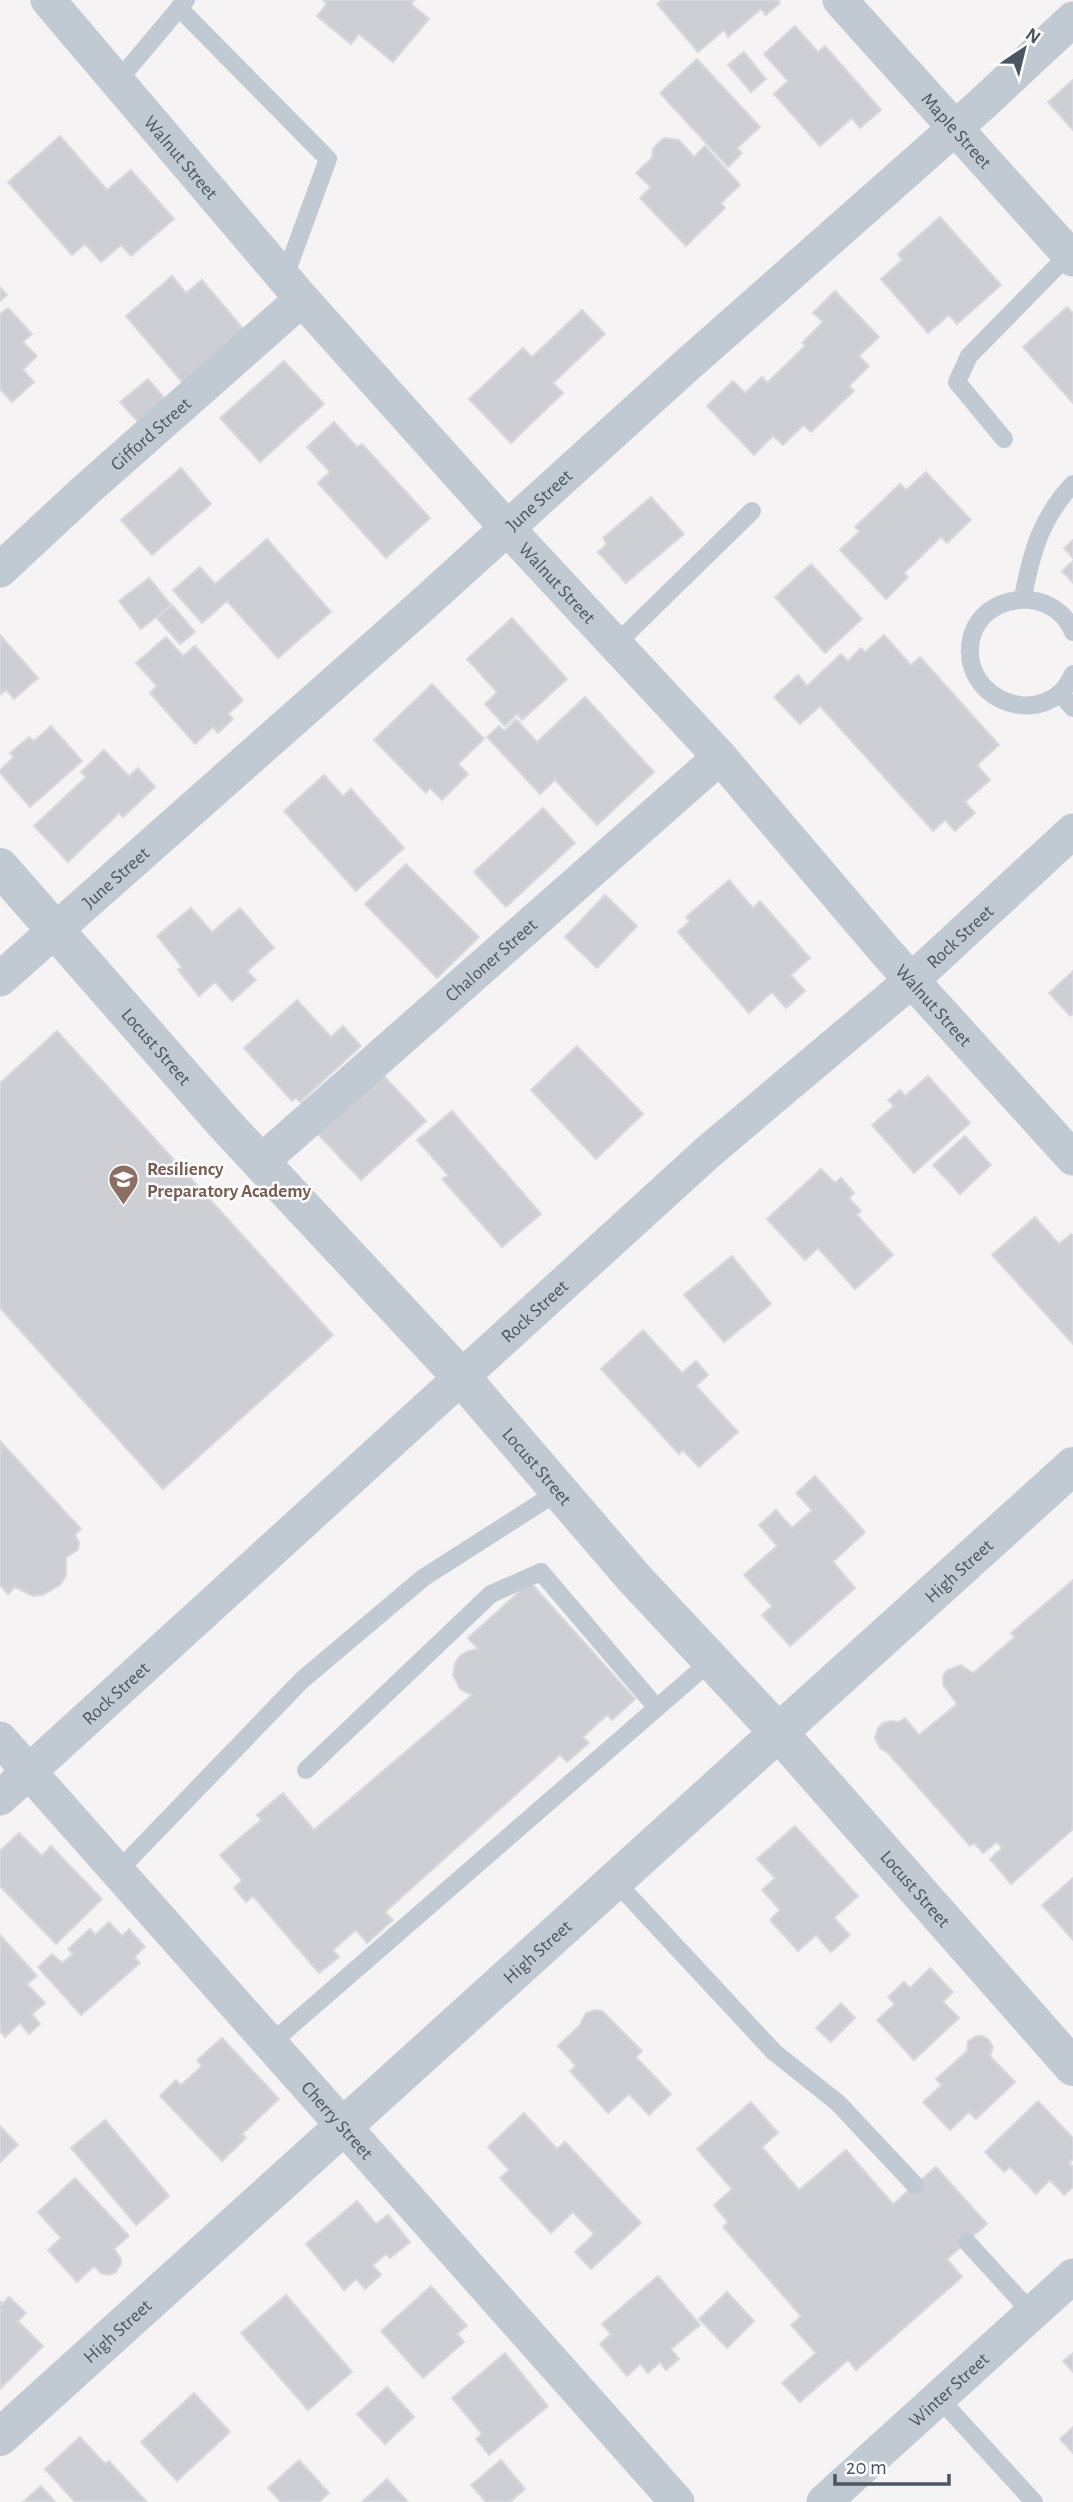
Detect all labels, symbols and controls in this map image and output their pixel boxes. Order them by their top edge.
north arrow [989,14,1059,84]
text: N [1022,25,1044,48]
street label: Maple Street [917,90,995,173]
street label: Walnut Street [140,113,221,203]
street label: Gifford Street [107,394,195,475]
street label: June Street [503,466,576,535]
street label: Walnut Street [515,539,599,628]
street label: June Street [79,844,153,912]
street label: Rock Street [924,902,997,972]
street label: Chaloner Street [442,915,541,1006]
street label: Walnut Street [891,961,975,1050]
street label: Locust Street [117,1005,194,1089]
place label: Resiliency Preparatory Academy [147,1160,311,1201]
school or university icon: Resiliency Preparatory Academy [107,1162,141,1206]
street label: Rock Street [498,1277,572,1347]
street label: Locust Street [498,1425,575,1509]
street label: High Street [922,1536,997,1607]
street label: Rock Street [79,1659,153,1729]
street label: Locust Street [876,1847,953,1931]
street label: High Street [500,1917,576,1988]
street label: Cherry Street [297,2078,376,2163]
street label: High Street [80,2296,156,2367]
street label: Winter Street [906,2350,993,2431]
scale bar [835,2442,949,2486]
text: 20 m [846,2457,887,2478]

